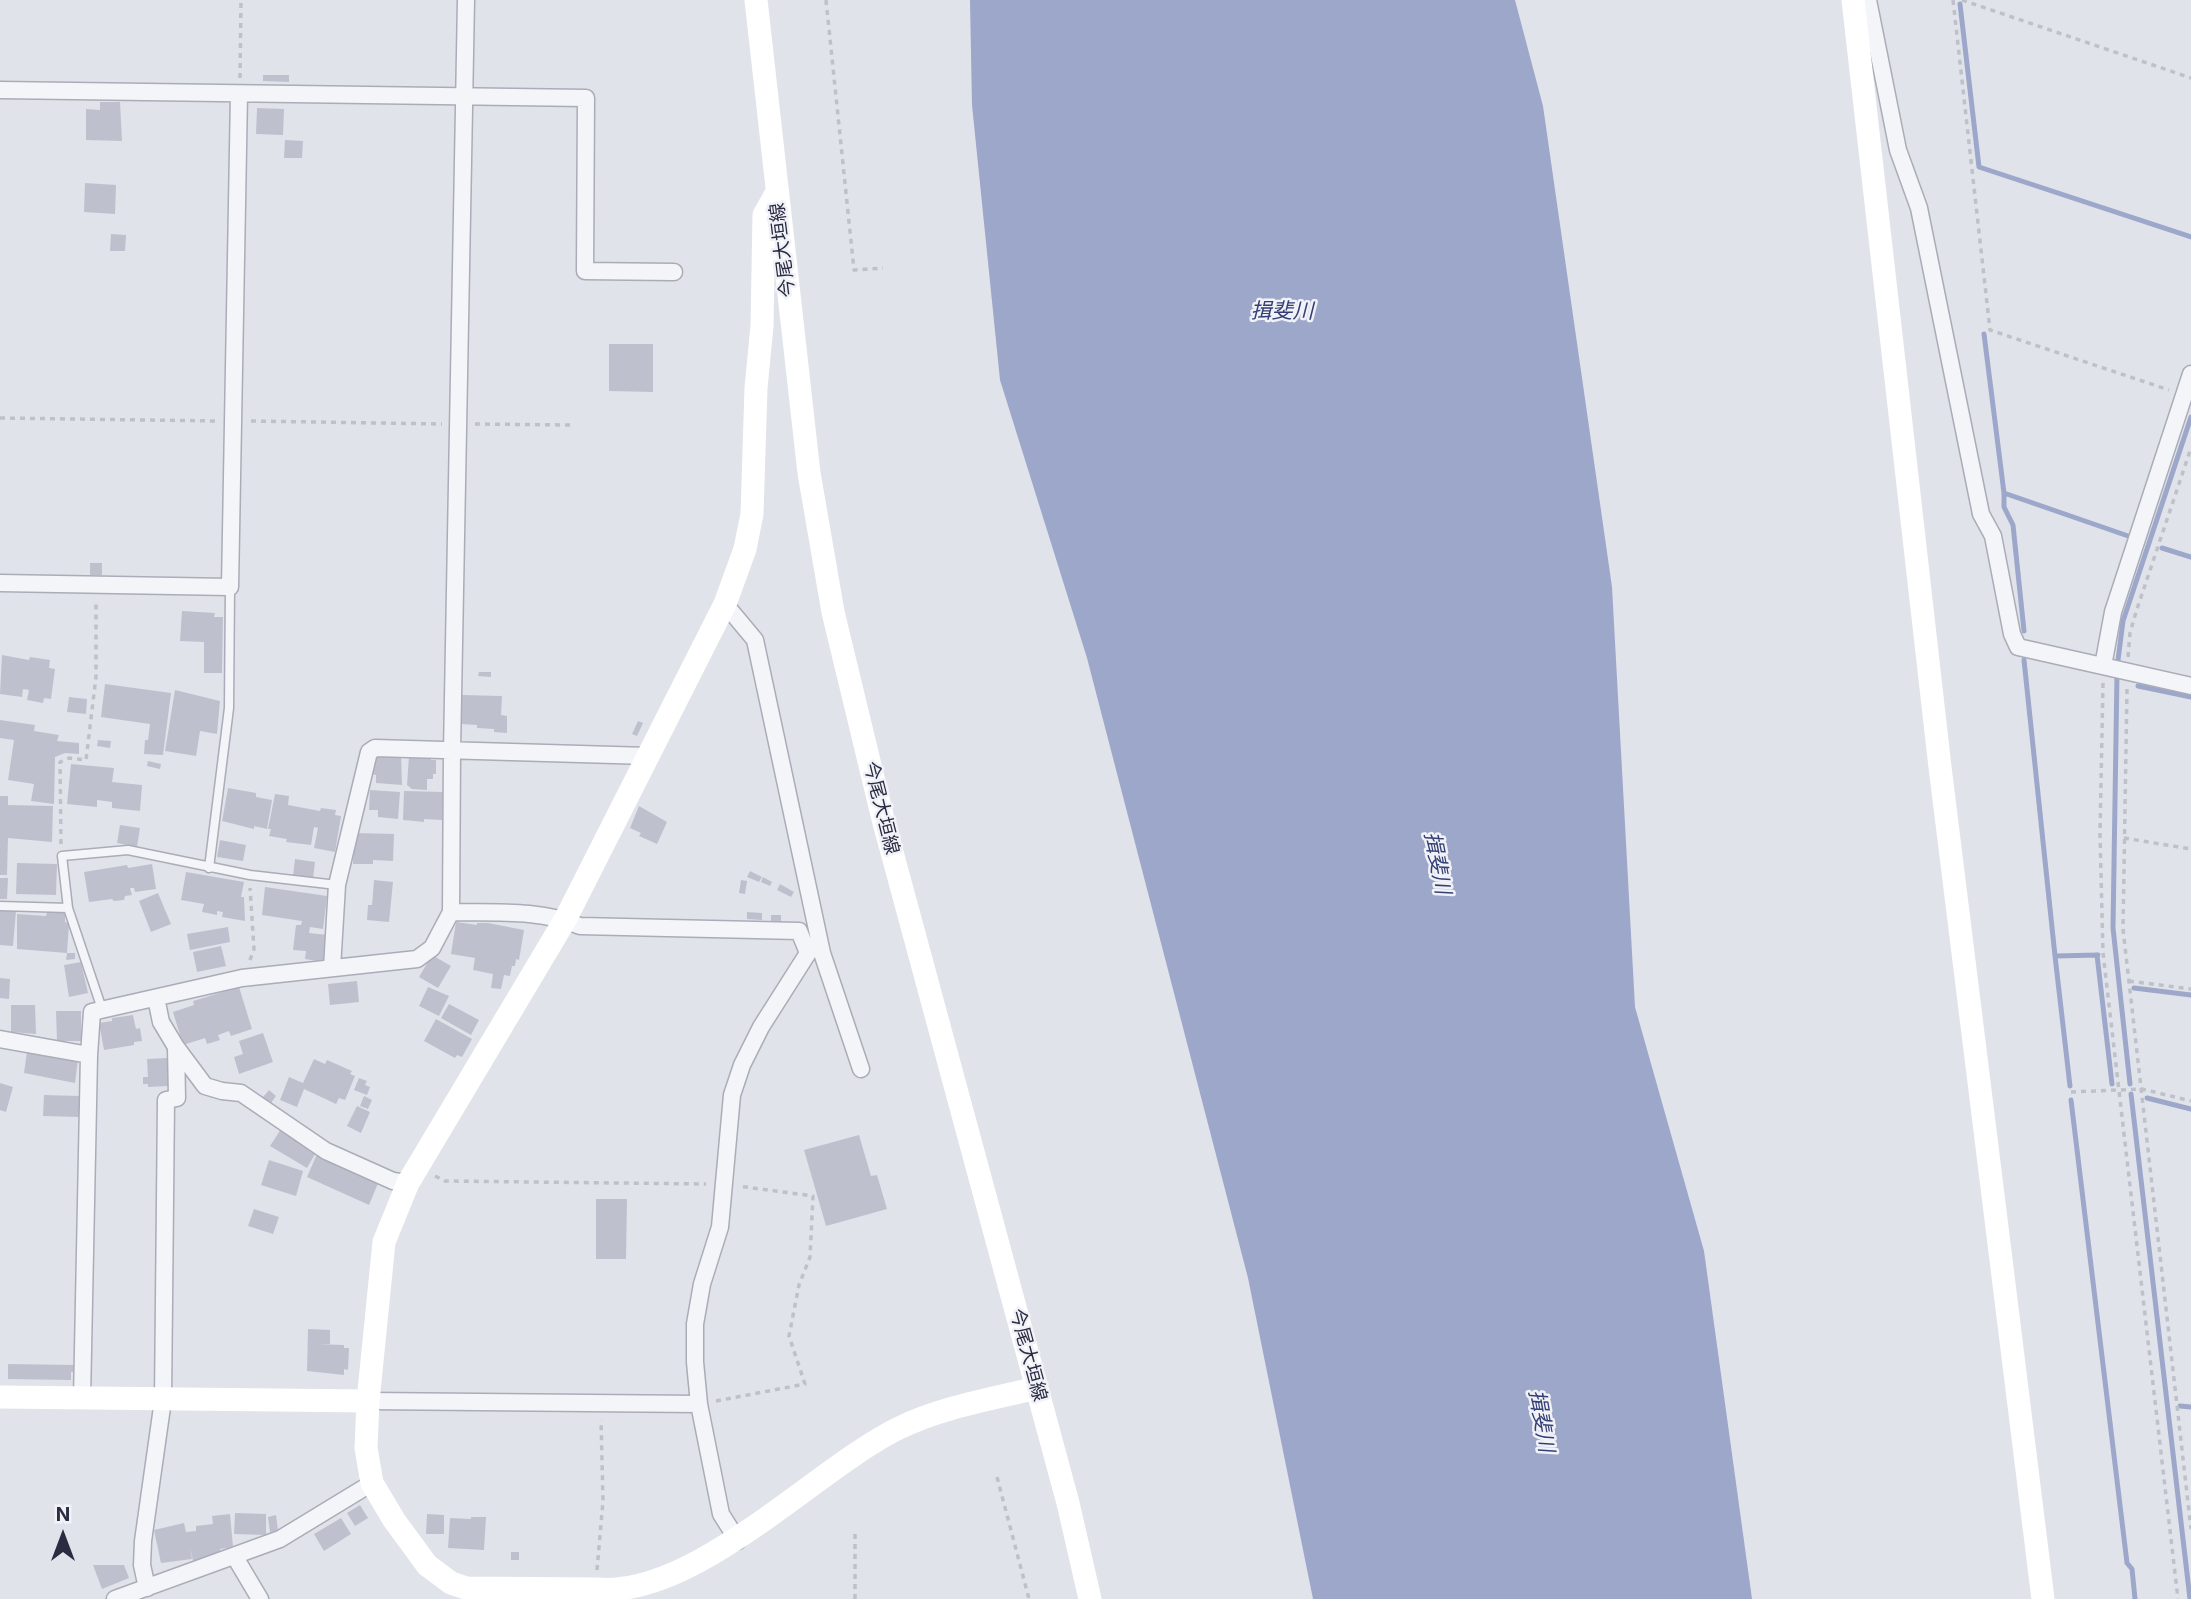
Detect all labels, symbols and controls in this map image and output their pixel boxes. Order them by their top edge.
street label: 今尾大垣線 [766,201,800,299]
water label: 揖斐川 [1251,299,1313,325]
street label: 今尾大垣線 [858,759,904,857]
water label: 揖斐川 [1419,830,1455,896]
street label: 今尾大垣線 [1005,1306,1051,1404]
water label: 揖斐川 [1523,1388,1559,1454]
north arrow [28,1501,98,1571]
text: N [56,1503,70,1526]

